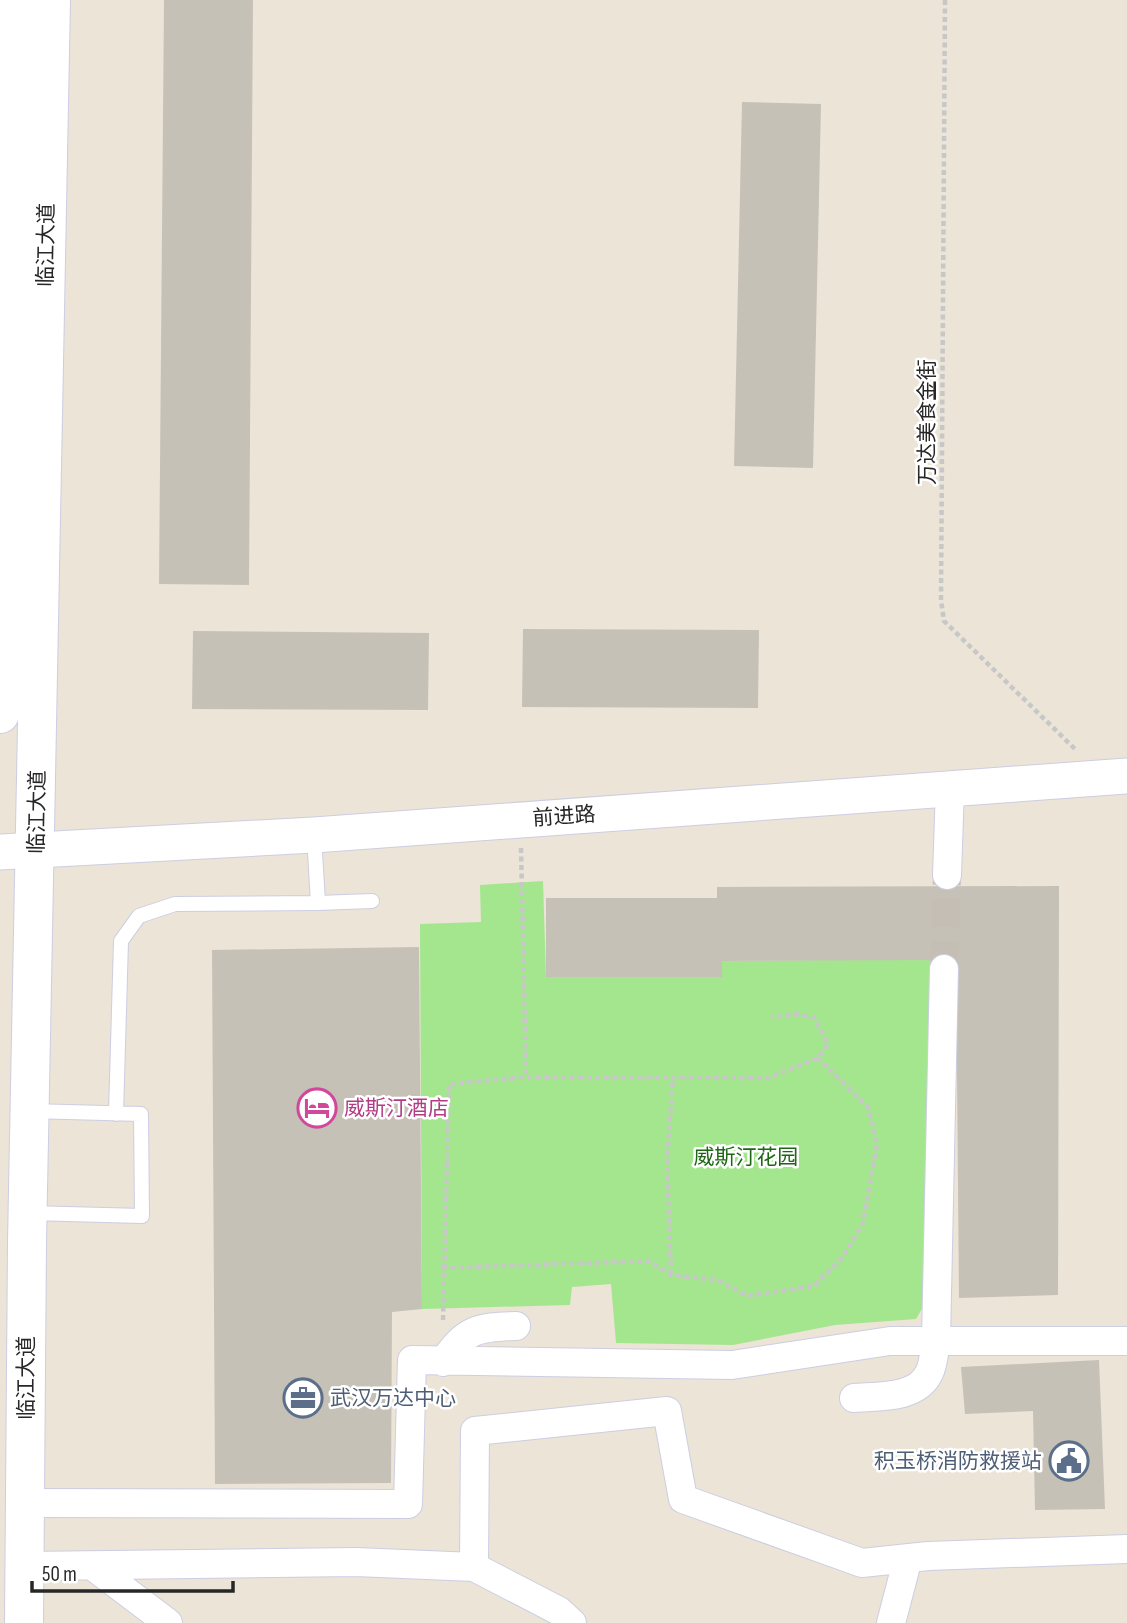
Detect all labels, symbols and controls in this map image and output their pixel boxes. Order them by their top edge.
street label: 临江大道 [33,203,60,287]
street label: 万达美食金街 [915,359,940,485]
street label: 临江大道 [24,770,51,854]
street label: 前进路 [532,802,596,831]
hotel icon: 威斯汀酒店 [296,1087,338,1129]
place label: 威斯汀酒店 [344,1096,449,1121]
park label: 威斯汀花园 [694,1145,799,1170]
street label: 临江大道 [14,1336,39,1420]
office icon: 武汉万达中心 [282,1377,324,1419]
place label: 武汉万达中心 [330,1386,456,1411]
public building icon: 积玉桥消防救援站 [1048,1440,1090,1482]
place label: 积玉桥消防救援站 [874,1449,1042,1474]
scale bar [32,1550,233,1594]
text: 50 m [42,1562,77,1587]

